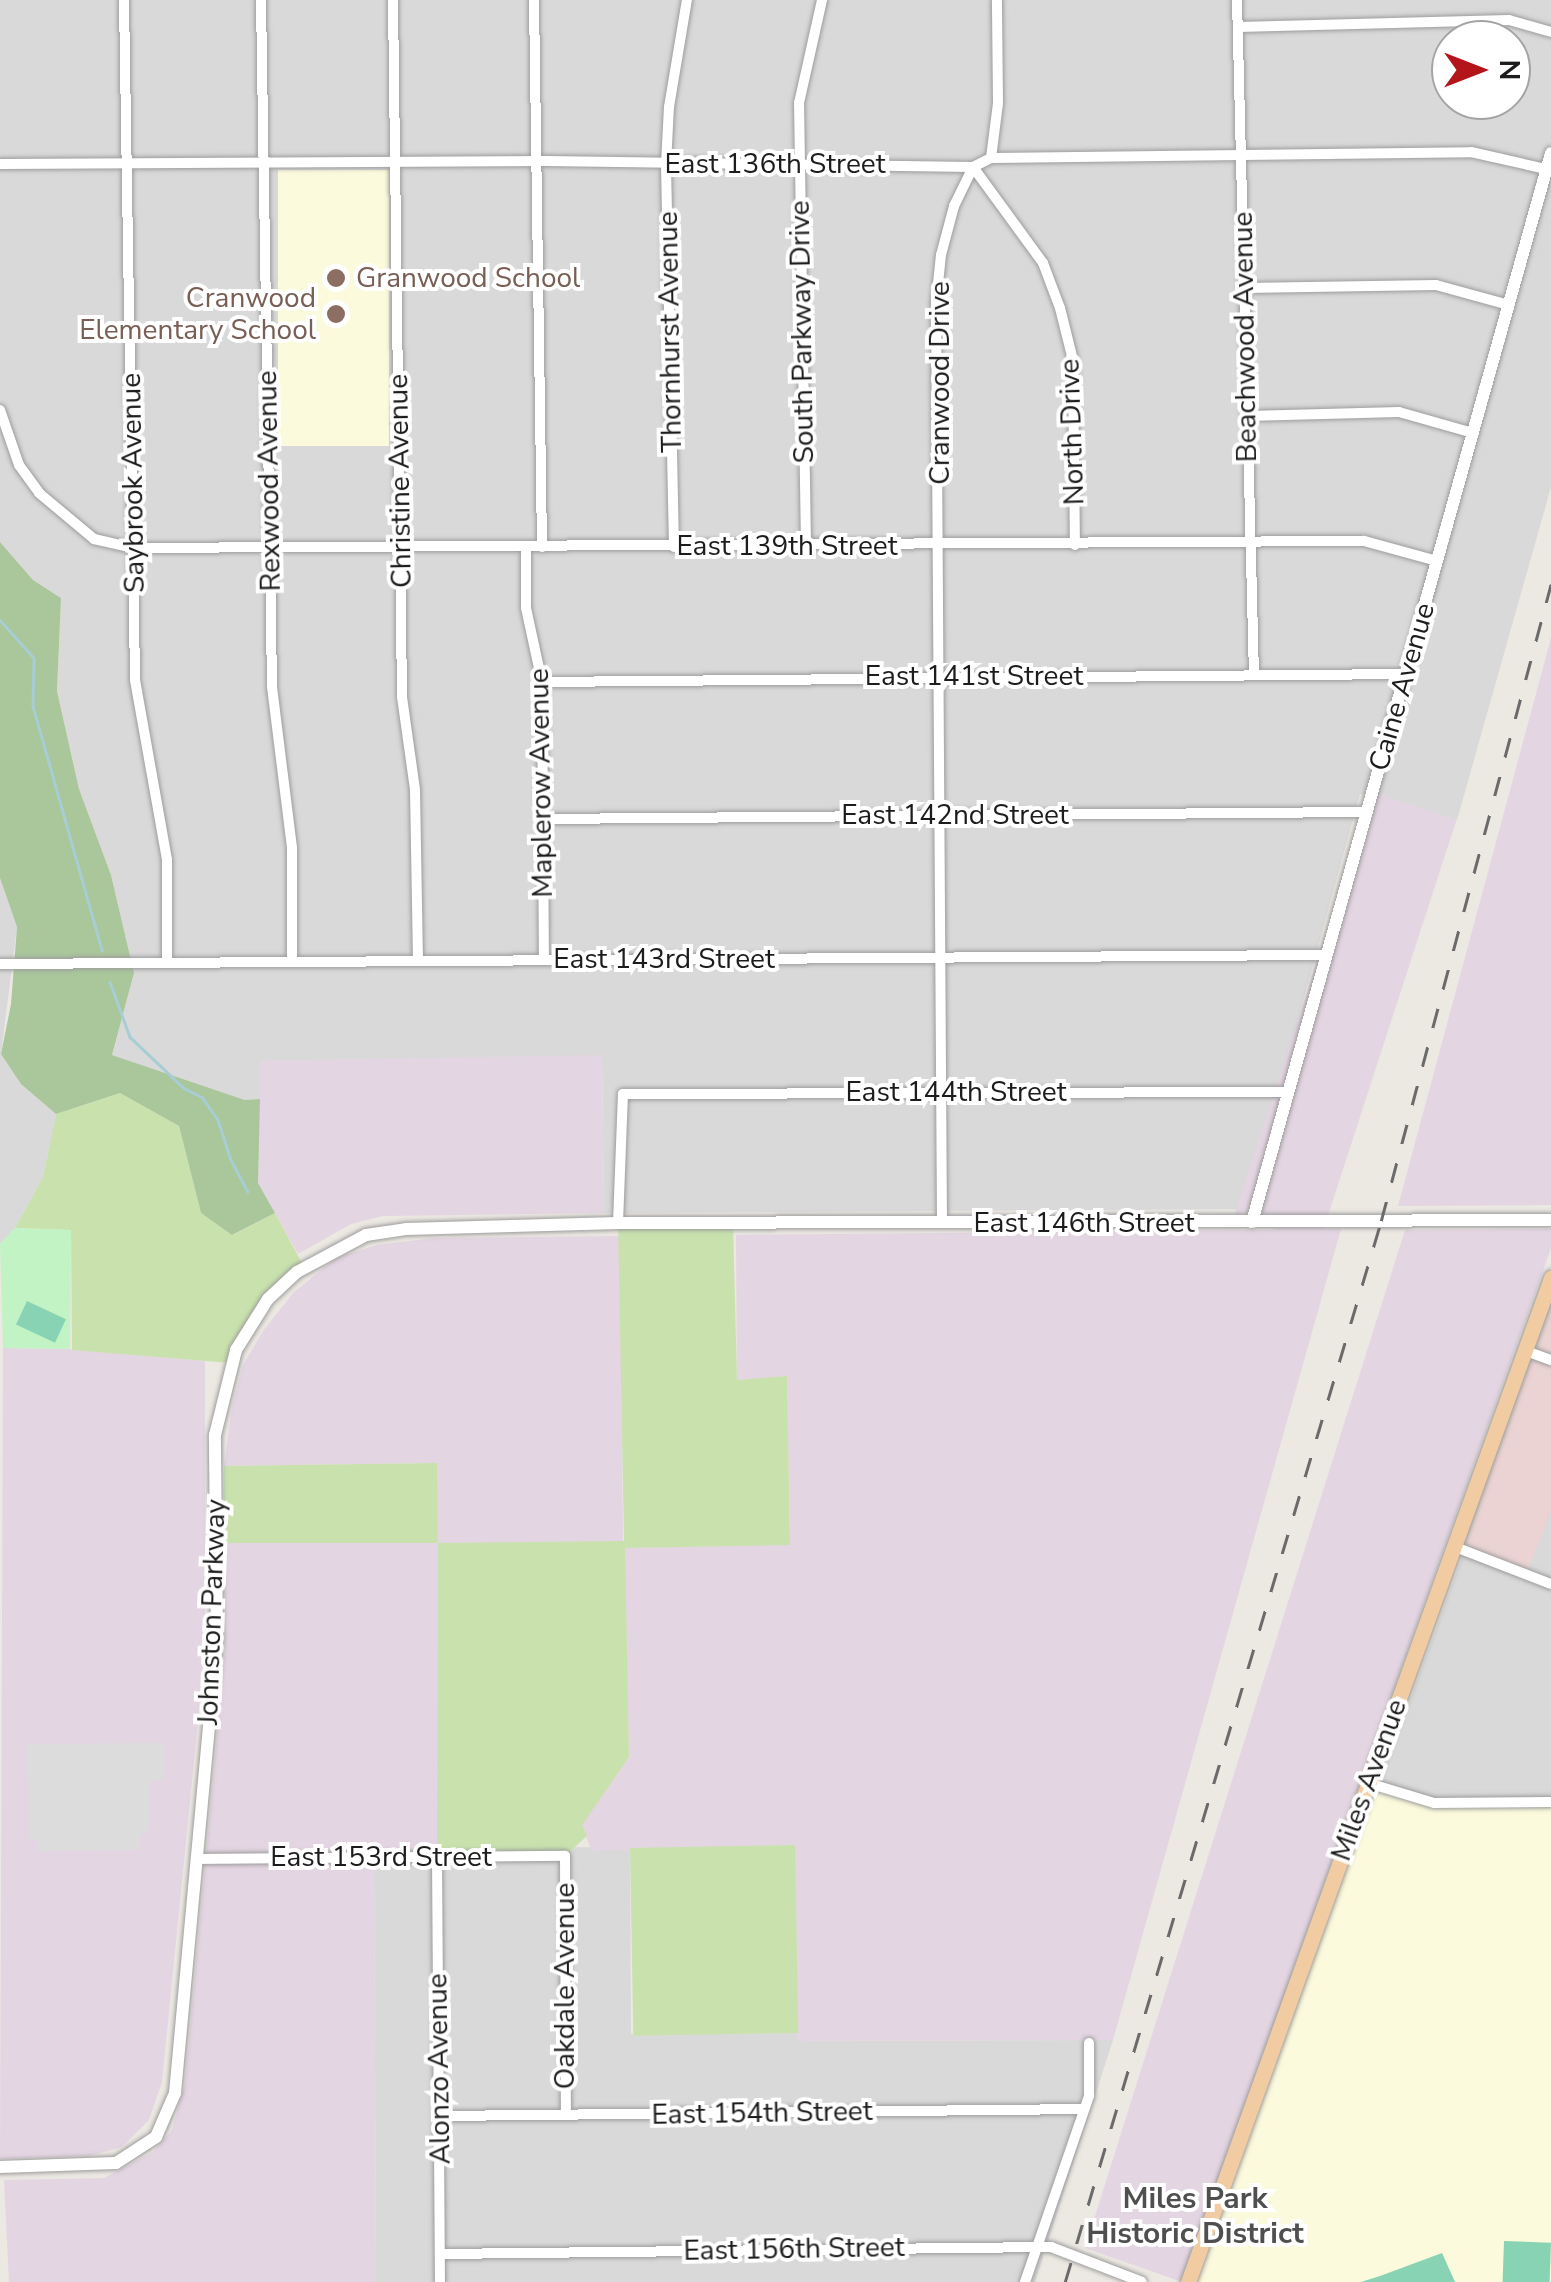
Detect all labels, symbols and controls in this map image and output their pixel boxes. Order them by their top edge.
north arrow [1431,20,1531,120]
text: N [1490,60,1528,80]
street label: East 136th Street [665,147,885,181]
street label: South Parkway Drive [783,200,821,464]
street label: Thornhurst Avenue [651,211,689,453]
street label: Beachwood Avenue [1226,211,1264,463]
place label: Granwood School [356,261,580,295]
marker: Granwood School [325,267,347,289]
place label: Cranwood Elementary School [79,281,316,347]
street label: Cranwood Drive [923,281,957,485]
marker: Cranwood Elementary School [325,303,347,325]
street label: North Drive [1053,358,1091,506]
street label: Rexwood Avenue [250,370,288,592]
street label: Saybrook Avenue [114,373,152,593]
street label: Christine Avenue [381,374,419,588]
street label: East 139th Street [677,529,897,563]
street label: Caine Avenue [1362,599,1442,775]
street label: East 141st Street [865,659,1083,693]
street label: Maplerow Avenue [522,668,560,898]
street label: East 142nd Street [841,798,1069,832]
street label: East 143rd Street [553,942,775,976]
street label: East 144th Street [846,1075,1066,1109]
street label: East 146th Street [974,1206,1194,1240]
street label: Johnston Parkway [191,1499,233,1725]
street label: Miles Avenue [1324,1695,1414,1865]
street label: East 153rd Street [270,1840,492,1874]
street label: Oakdale Avenue [548,1883,582,2089]
street label: Alonzo Avenue [421,1973,457,2165]
street label: East 154th Street [651,2094,873,2132]
district label: Miles Park Historic District [1086,2181,1304,2252]
street label: East 156th Street [683,2230,905,2268]

